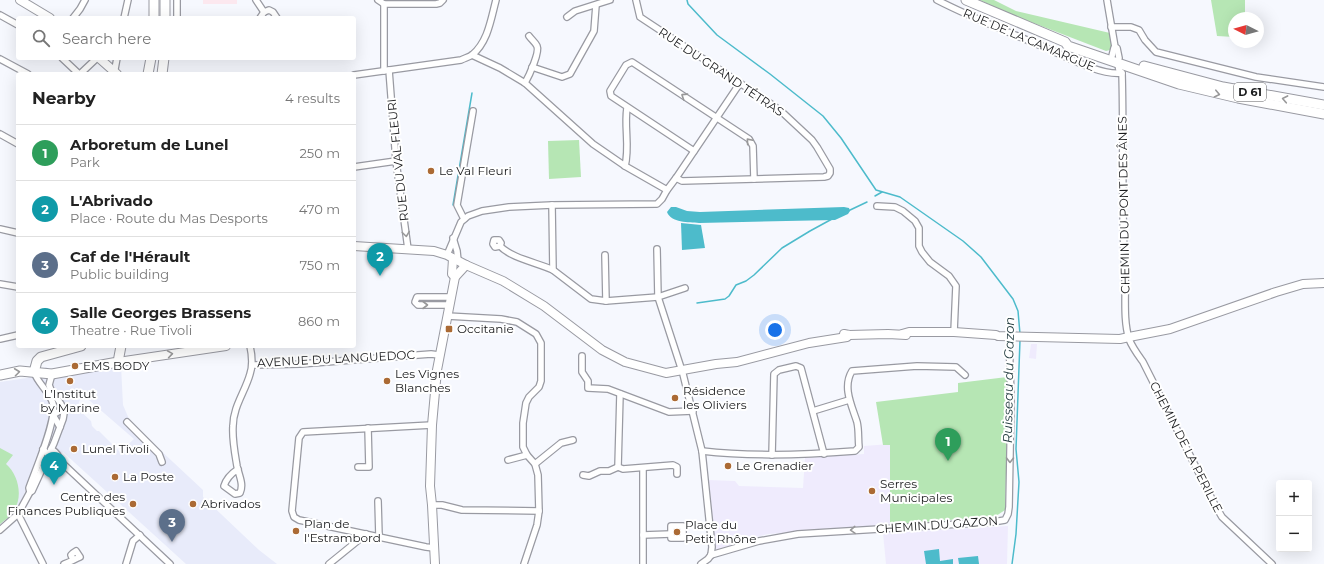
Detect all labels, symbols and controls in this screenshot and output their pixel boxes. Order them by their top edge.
street label: RUE DE LA CAMARGUE [961,5,1097,74]
north arrow [1228,12,1264,48]
search box [16,16,356,60]
street label: RUE DU GRAND TÉTRAS [656,24,787,119]
icon: search [30,27,52,49]
text: Search here [62,29,151,48]
road number: D 61 [1234,83,1266,101]
text: Nearby [32,88,96,108]
one-way arrow [1214,89,1220,97]
text: 4 results [285,90,340,106]
one-way arrow [681,93,688,101]
one-way arrow [1282,95,1289,104]
street label: RUE DU VAL FLEURI [384,98,411,222]
street label: CHEMIN DU PONT DES ÂNES [1114,116,1133,294]
text: Arboretum de Lunel [70,135,229,154]
one-way arrow [746,139,753,146]
text: 1 [42,145,48,161]
text: 250 m [299,145,340,161]
text: Park [70,154,100,170]
place label: Le Val Fleuri [439,163,512,178]
marker: Le Val Fleuri [426,166,436,176]
text: L'Abrivado [70,191,153,210]
text: 2 [41,201,49,217]
text: 470 m [299,201,340,217]
text: Place · Route du Mas Desports [70,210,268,226]
one-way arrow [402,231,411,237]
pin: 2 [367,243,393,276]
text: Caf de l'Hérault [70,247,190,266]
text: 3 [41,257,49,273]
text: 750 m [299,257,340,273]
text: Public building [70,266,169,282]
one-way arrow [422,301,428,309]
text: Salle Georges Brassens [70,303,251,322]
text: 4 [41,313,49,329]
text: 860 m [298,313,340,329]
water label: Ruisseau du Gazon [999,317,1017,443]
your location [765,320,785,340]
place label: Occitanie [457,321,514,336]
text: Theatre · Rue Tivoli [70,322,192,338]
marker: Occitanie [444,324,454,334]
street label: AVENUE DU LANGUEDOC [257,347,416,370]
one-way arrow [167,351,173,359]
place label: EMS BODY [83,358,150,373]
marker: EMS BODY [70,361,80,371]
place label: Les Vignes Blanches [395,366,459,395]
one-way arrow [14,368,20,377]
marker: L’Institut by Marine [65,376,75,386]
marker: Les Vignes Blanches [382,376,392,386]
street label: CHEMIN DE LA PERILLE [1147,379,1226,515]
place label: Résidence les Oliviers [683,383,747,412]
place label: L’Institut by Marine [40,386,100,415]
marker: Résidence les Oliviers [670,393,680,403]
pin: 1 [935,428,961,461]
place label: Lunel Tivoli [82,441,149,456]
marker: Lunel Tivoli [69,444,79,454]
pin: 4 [41,452,67,485]
one-way arrow [1006,457,1014,463]
place label: Le Grenadier [736,458,813,473]
marker: Le Grenadier [723,461,733,471]
place label: La Poste [123,469,174,484]
marker: La Poste [110,472,120,482]
place label: Serres Municipales [880,476,952,505]
map controls [1276,480,1312,552]
button: + [1276,480,1312,516]
marker: Serres Municipales [867,486,877,496]
place label: Centre des Finances Publiques [7,489,125,518]
place label: Abrivados [201,496,261,511]
marker: Centre des Finances Publiques [128,499,138,509]
marker: Abrivados [188,499,198,509]
pin: 3 [159,509,185,542]
street label: CHEMIN DU GAZON [875,513,998,536]
place label: Plan de l'Estrambord [304,516,381,545]
button: − [1276,516,1312,552]
place label: Place du Petit Rhône [685,517,756,546]
marker: Plan de l'Estrambord [291,526,301,536]
one-way arrow [850,526,856,535]
marker: Place du Petit Rhône [672,527,682,537]

